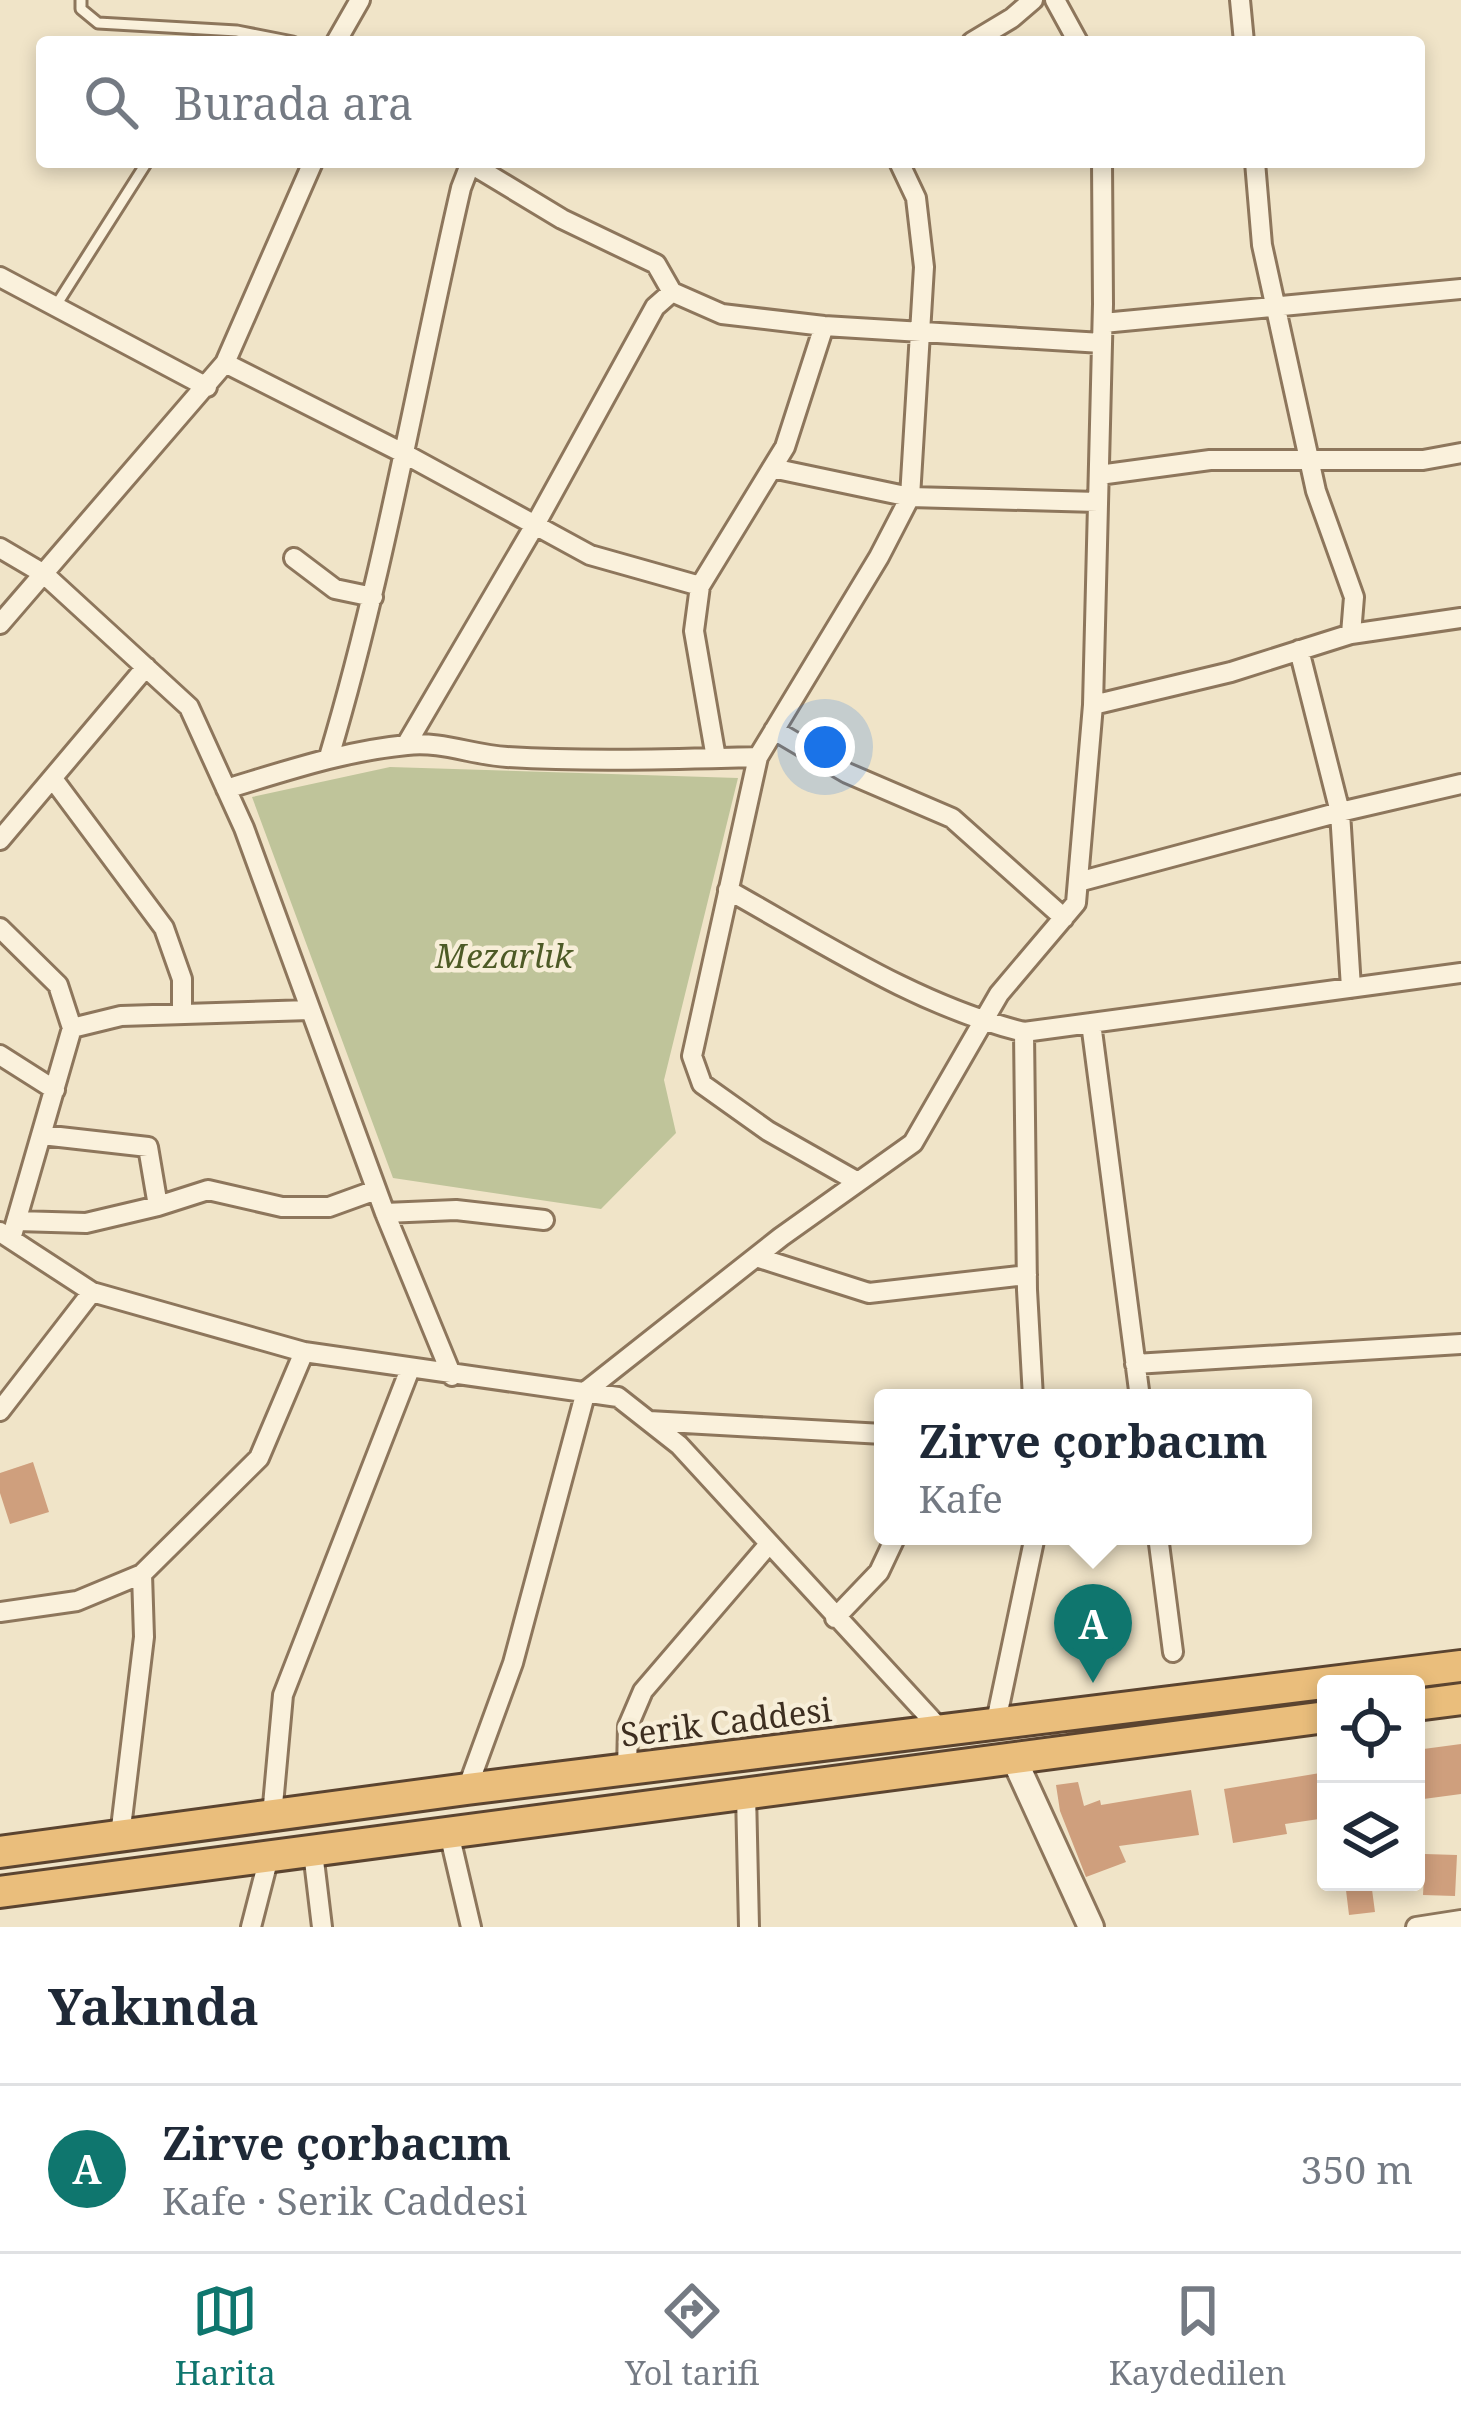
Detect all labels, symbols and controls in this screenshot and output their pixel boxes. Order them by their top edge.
search box [36,36,1425,168]
icon: search [78,69,144,135]
text: Burada ara [174,72,413,133]
your location [795,717,855,777]
park label: Mezarlık [434,933,574,978]
popup [874,1389,1312,1545]
text: Zirve çorbacım [918,1410,1268,1471]
text: Kafe [918,1471,1003,1524]
pin: A [1054,1584,1132,1683]
map controls [1317,1675,1425,1891]
button: locate [1317,1675,1425,1783]
street label: Serik Caddesi [618,1686,834,1757]
button: layers [1317,1783,1425,1891]
text: Yakında [48,1970,259,2040]
text: Zirve çorbacım [162,2112,511,2173]
text: A [72,2142,102,2195]
text: 350 m [1301,2142,1413,2195]
text: Kafe · Serik Caddesi [162,2173,527,2226]
tab: Harita [175,2278,276,2395]
tab: Yol tarifi [625,2278,759,2395]
tab: Kaydedilen [1109,2278,1286,2395]

